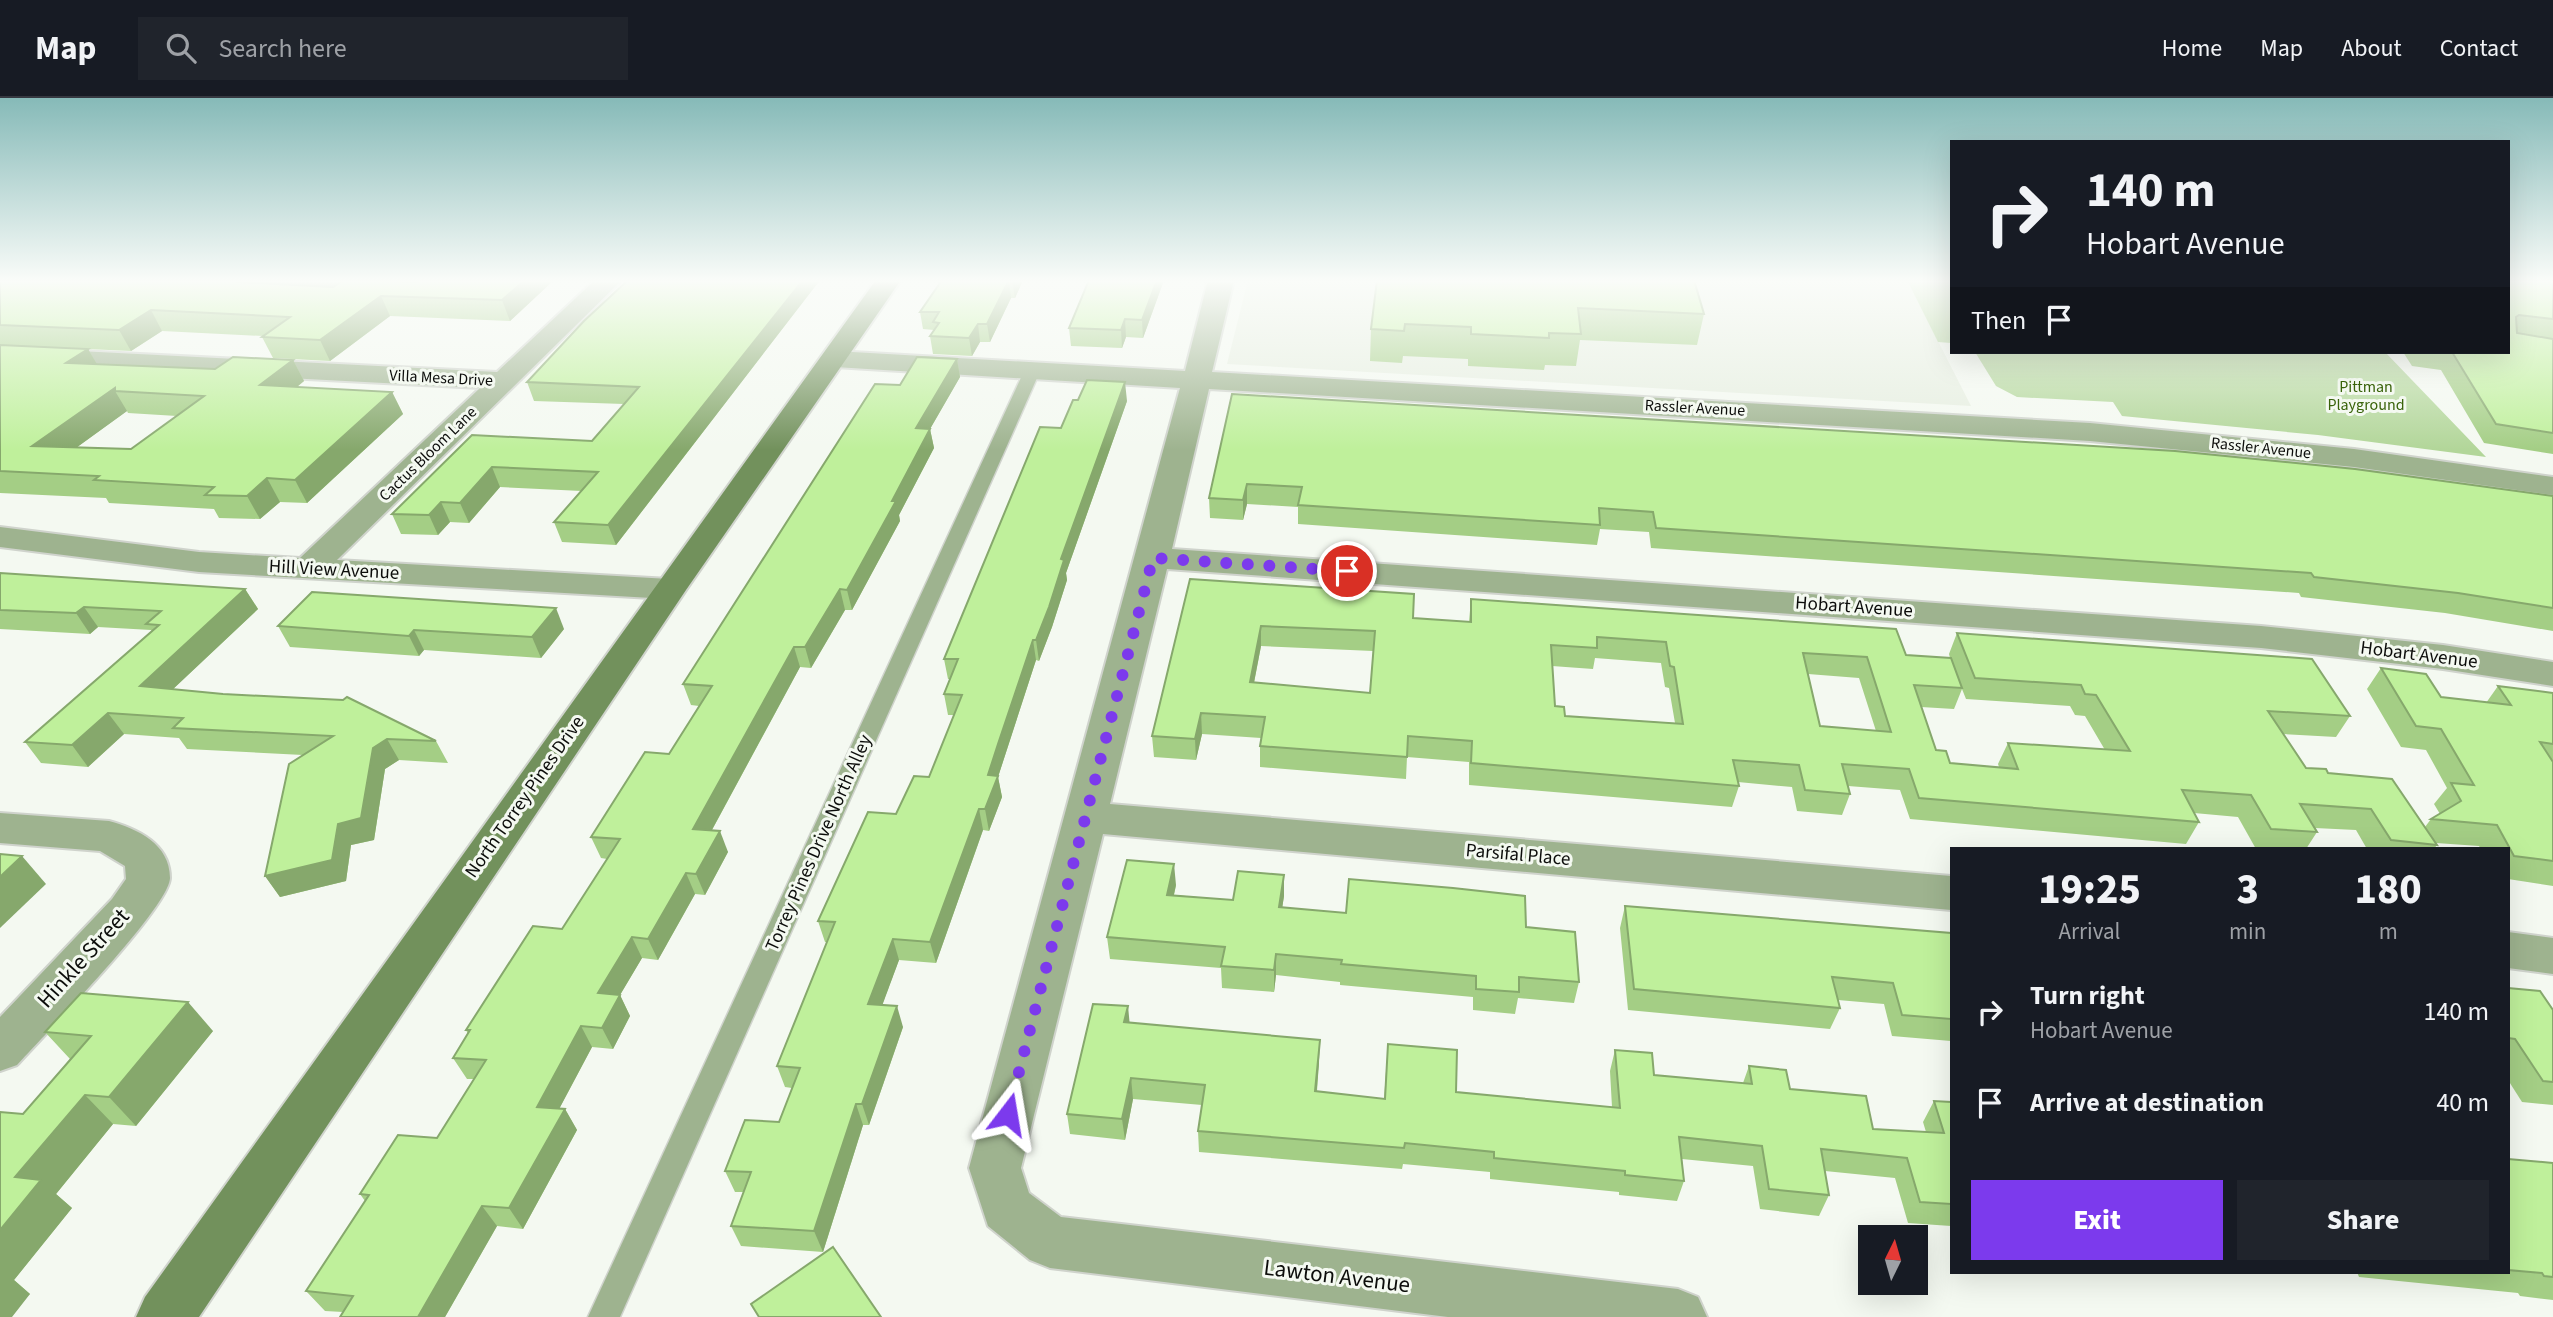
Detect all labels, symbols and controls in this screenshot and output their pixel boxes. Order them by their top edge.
search box [138,17,628,80]
text: Map [35,25,96,72]
icon: search [162,29,200,67]
text: Search here [218,30,347,67]
text: Home [2162,31,2222,66]
text: Map [2260,31,2303,66]
text: About [2341,31,2402,66]
text: Contact [2440,31,2518,66]
text: 140 m [2086,156,2215,226]
icon: right [1971,168,2062,259]
text: Hobart Avenue [2086,221,2285,267]
icon: arrive [2040,301,2078,339]
text: Then [1971,302,2026,339]
street label: Villa Mesa Drive [389,364,493,392]
park label: Pittman Playground [2327,376,2405,416]
street label: Rassler Avenue [1644,394,1746,422]
street label: Cactus Bloom Lane [374,402,482,506]
street label: Rassler Avenue [2210,432,2312,464]
pin [1317,541,1377,601]
icon: arrive [1328,552,1366,590]
street label: Hill View Avenue [268,553,400,587]
street label: Hobart Avenue [1794,589,1914,625]
street label: Hobart Avenue [2359,634,2479,676]
street label: North Torrey Pines Drive [459,710,591,884]
street label: Torrey Pines Drive North Alley [759,730,879,956]
street label: Parsifal Place [1465,837,1571,873]
text: 19:25 [2038,860,2141,920]
text: 3 [2236,860,2259,920]
text: 180 [2355,860,2422,920]
street label: Hinkle Street [29,901,137,1015]
text: Arrival [2059,915,2120,948]
text: min [2229,915,2266,948]
text: m [2379,915,2398,948]
text: Turn right [2030,977,2145,1014]
icon: right [1971,993,2009,1031]
text: 140 m [2423,993,2489,1030]
text: Hobart Avenue [2030,1014,2173,1047]
position arrow [971,1077,1045,1151]
icon: arrive [1971,1084,2009,1122]
text: Arrive at destination [2030,1084,2264,1121]
text: 40 m [2436,1084,2489,1121]
button: Exit [1971,1180,2223,1260]
button: Share [2237,1180,2489,1260]
north arrow [1858,1225,1928,1295]
map controls [1858,1225,1928,1295]
street label: Lawton Avenue [1262,1251,1412,1301]

